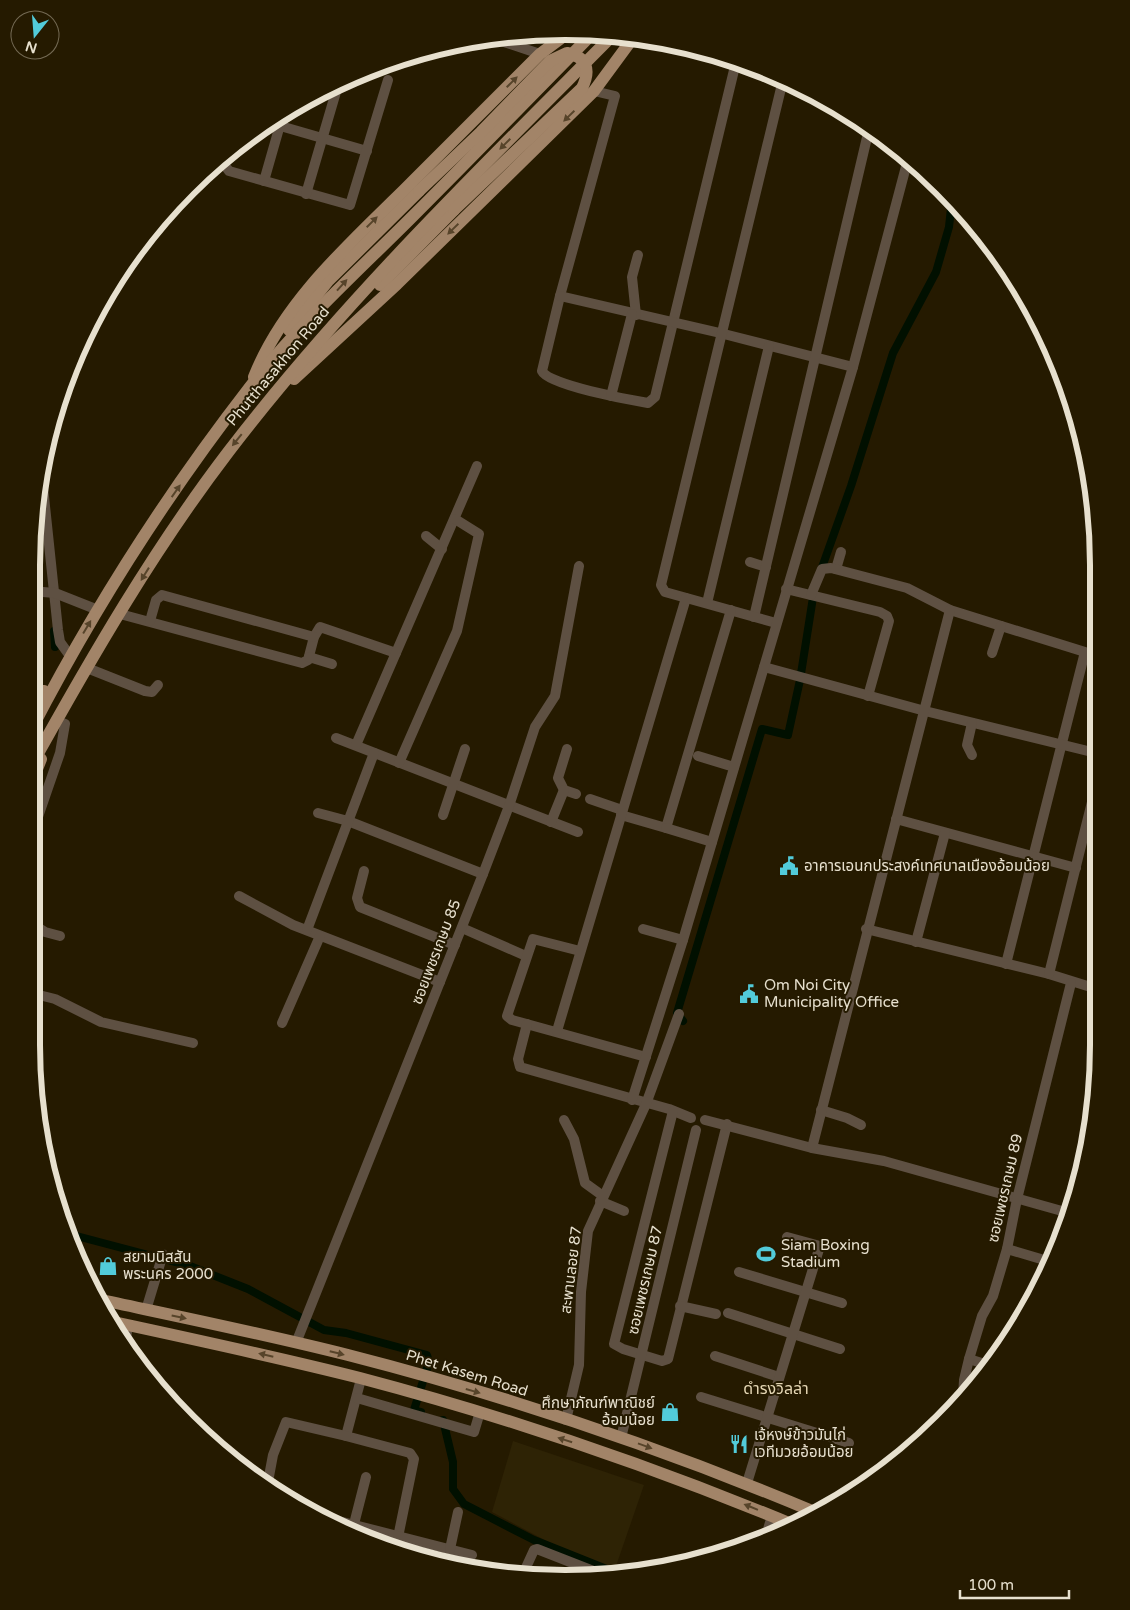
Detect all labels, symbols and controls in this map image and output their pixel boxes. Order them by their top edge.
north arrow [10,10,60,60]
text: N [23,37,39,57]
one-way arrow [506,76,518,88]
one-way arrow [563,110,575,122]
one-way arrow [499,138,511,150]
one-way arrow [366,216,378,228]
one-way arrow [447,223,459,235]
one-way arrow [336,279,348,291]
street label: Phutthasakhon Road [223,303,333,429]
one-way arrow [232,433,243,446]
one-way arrow [171,484,181,498]
one-way arrow [140,567,149,580]
one-way arrow [83,621,92,634]
public building icon: อาคารเอนกประสงค์เทศบาลเมืองอ้อมน้อย [778,855,800,877]
place label: อาคารเอนกประสงค์เทศบาลเมืองอ้อมน้อย [804,857,1050,875]
street label: ซอยเพชรเกษม 85 [408,897,464,1007]
place label: Om Noi City Municipality Office [764,976,899,1011]
public building icon: Om Noi City Municipality Office [738,983,760,1005]
street label: ซอยเพชรเกษม 89 [984,1132,1026,1244]
street label: ซอยเพชรเกษม 87 [624,1224,666,1336]
street label: สะพานลอย 87 [557,1225,585,1315]
place label: Siam Boxing Stadium [781,1236,870,1271]
sports icon: Siam Boxing Stadium [755,1243,777,1265]
place label: สยามนิสสัน พระนคร 2000 [123,1248,213,1283]
shop icon: สยามนิสสัน พระนคร 2000 [97,1255,119,1277]
one-way arrow [171,1313,186,1321]
street label: Phet Kasem Road [404,1346,530,1400]
one-way arrow [330,1349,345,1357]
one-way arrow [258,1351,273,1359]
district label: ดำรงวิลล่า [743,1379,809,1399]
one-way arrow [466,1387,481,1395]
place label: ศึกษาภัณฑ์พาณิชย์ อ้อมน้อย [542,1394,655,1429]
shop icon: ศึกษาภัณฑ์พาณิชย์ อ้อมน้อย [659,1401,681,1423]
place label: เจ้หงษ์ข้าวมันไก่ เวทีมวยอ้อมน้อย [754,1426,853,1461]
restaurant icon: เจ้หงษ์ข้าวมันไก่ เวทีมวยอ้อมน้อย [728,1433,750,1455]
one-way arrow [558,1436,573,1443]
one-way arrow [638,1442,653,1450]
one-way arrow [744,1503,758,1511]
scale bar [960,1568,1069,1600]
text: 100 m [968,1576,1014,1594]

